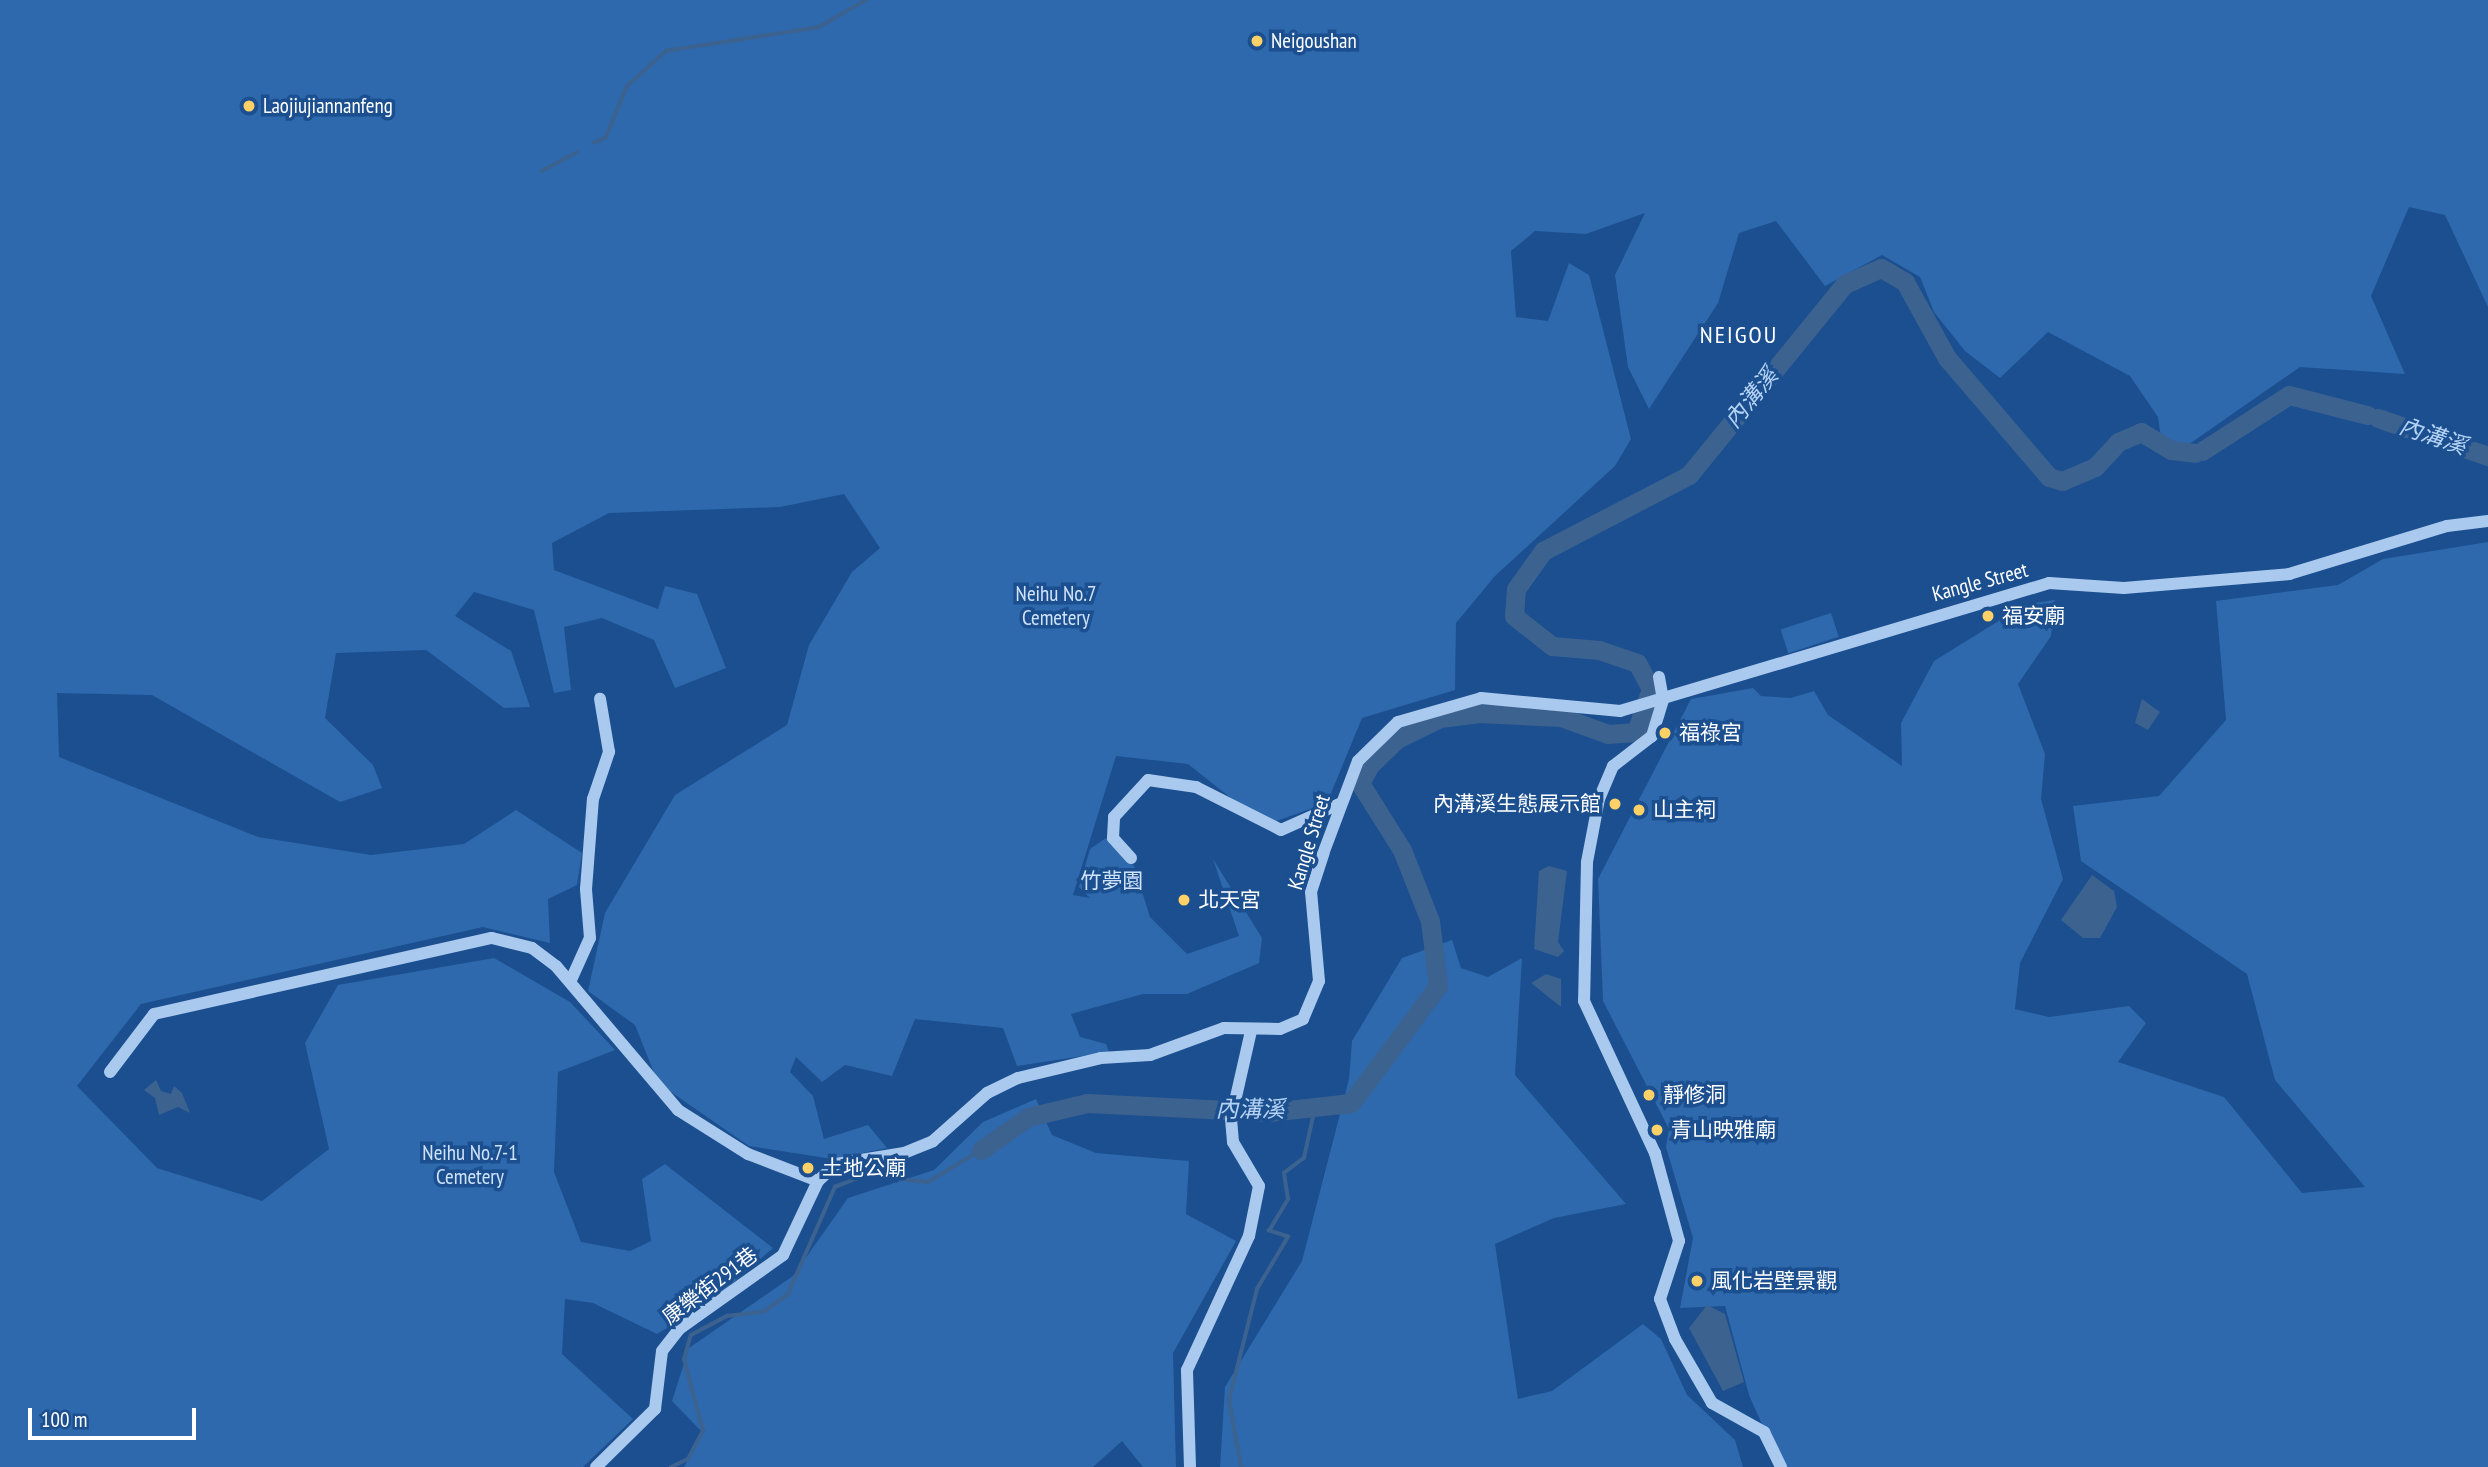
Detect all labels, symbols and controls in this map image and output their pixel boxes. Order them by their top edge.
place label: Neigoushan [1271,28,1357,54]
marker: Neigoushan [1249,33,1265,49]
place label: Laojiujiannanfeng [263,93,393,119]
marker: Laojiujiannanfeng [241,98,257,114]
district label: NEIGOU [1701,321,1777,349]
water label: 內溝溪 [1719,363,1783,433]
water label: 內溝溪 [2396,412,2470,460]
street label: Kangle Street [1929,557,2031,607]
park label: Neihu No.7 Cemetery [1016,581,1096,631]
place label: 福安廟 [2002,603,2065,629]
marker: 福安廟 [1980,608,1996,624]
place label: 福祿宮 [1679,720,1742,746]
marker: 福祿宮 [1657,725,1673,741]
street label: Kangle Street [1283,791,1335,893]
place label: 內溝溪生態展示館 [1433,791,1601,817]
marker: 內溝溪生態展示館 [1607,796,1623,812]
place label: 山主祠 [1653,797,1716,823]
marker: 山主祠 [1631,802,1647,818]
park label: 竹夢園 [1081,868,1143,894]
place label: 北天宮 [1198,887,1261,913]
marker: 北天宮 [1176,892,1192,908]
place label: 靜修洞 [1663,1082,1726,1108]
marker: 靜修洞 [1641,1087,1657,1103]
water label: 內溝溪 [1216,1095,1284,1123]
place label: 青山映雅廟 [1671,1117,1776,1143]
marker: 青山映雅廟 [1649,1122,1665,1138]
park label: Neihu No.7-1 Cemetery [422,1140,518,1190]
place label: 土地公廟 [822,1155,906,1181]
marker: 土地公廟 [800,1160,816,1176]
street label: 康樂街291巷 [658,1242,762,1330]
place label: 風化岩壁景觀 [1711,1268,1837,1294]
marker: 風化岩壁景觀 [1689,1273,1705,1289]
scale bar [32,1394,200,1438]
text: 100 m [41,1406,87,1433]

